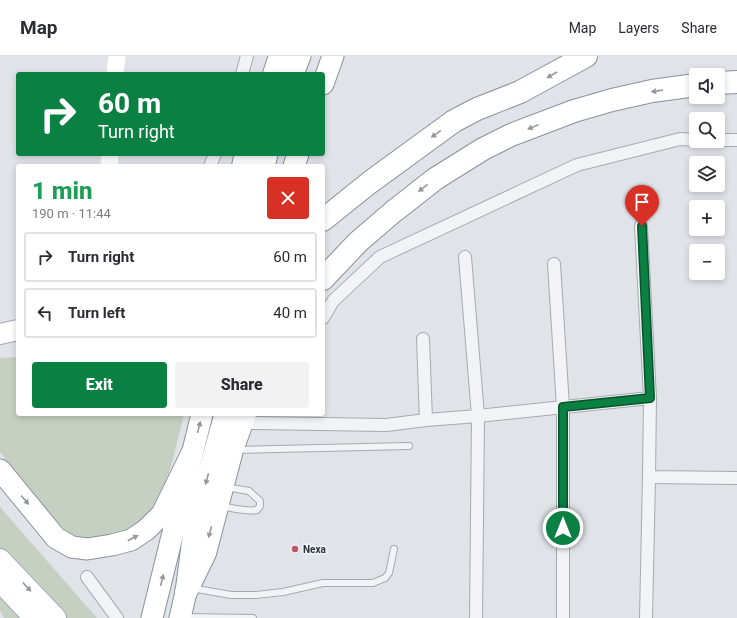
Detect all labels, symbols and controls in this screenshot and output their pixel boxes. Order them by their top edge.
text: Map [20,16,58,39]
text: Map [569,20,596,36]
text: Layers [618,20,659,36]
text: Share [681,20,717,36]
map controls [689,68,725,280]
button: sound [689,68,725,104]
one-way arrow [546,72,558,79]
text: 60 m [98,87,161,120]
icon: right [32,88,84,140]
one-way arrow [651,88,663,94]
button: search [689,112,725,148]
text: Turn right [98,121,175,142]
one-way arrow [526,124,538,130]
one-way arrow [431,129,442,138]
button: layers [689,156,725,192]
text: 1 min [32,177,93,205]
button: close [267,177,309,219]
one-way arrow [418,184,429,192]
pin [625,185,659,226]
icon: arrive [631,191,653,213]
button: + [689,200,725,236]
text: 190 m · 11:44 [32,206,111,221]
button: − [689,244,725,280]
icon: right [34,246,56,268]
text: Turn right [68,248,134,266]
text: 60 m [273,248,307,266]
icon: left [34,302,56,324]
text: Turn left [68,304,125,322]
text: 40 m [273,304,307,322]
button: Exit [32,362,167,408]
button: Share [175,362,309,408]
one-way arrow [196,420,202,432]
one-way arrow [204,473,210,485]
one-way arrow [20,495,29,506]
position arrow [542,507,584,549]
one-way arrow [207,526,213,538]
one-way arrow [127,535,139,541]
marker: Nexa [290,544,300,554]
place label: Nexa [303,544,327,555]
one-way arrow [159,574,165,586]
one-way arrow [22,583,31,592]

